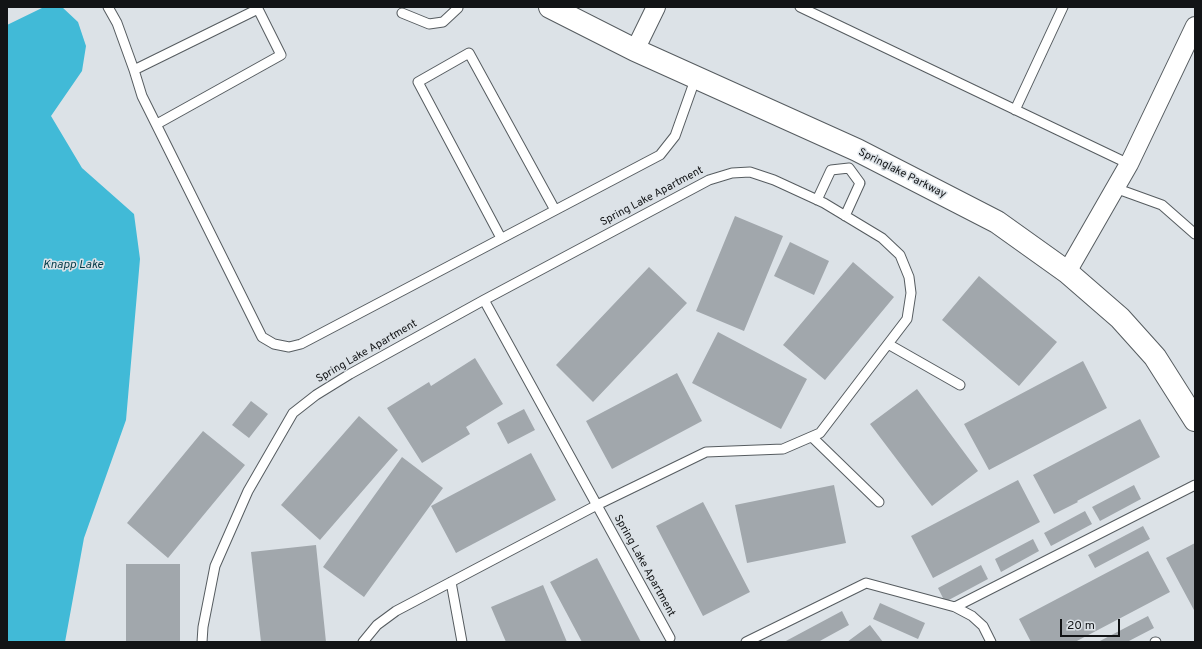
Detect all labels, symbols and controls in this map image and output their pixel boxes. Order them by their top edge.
street label: Springlake Parkway [856,146,948,202]
street label: Spring Lake Apartment [598,164,706,230]
water label: Knapp Lake [43,259,103,273]
street label: Spring Lake Apartment [314,318,420,386]
street label: Spring Lake Apartment [610,513,678,619]
scale bar [1062,611,1122,637]
text: 20 m [1067,618,1095,634]

